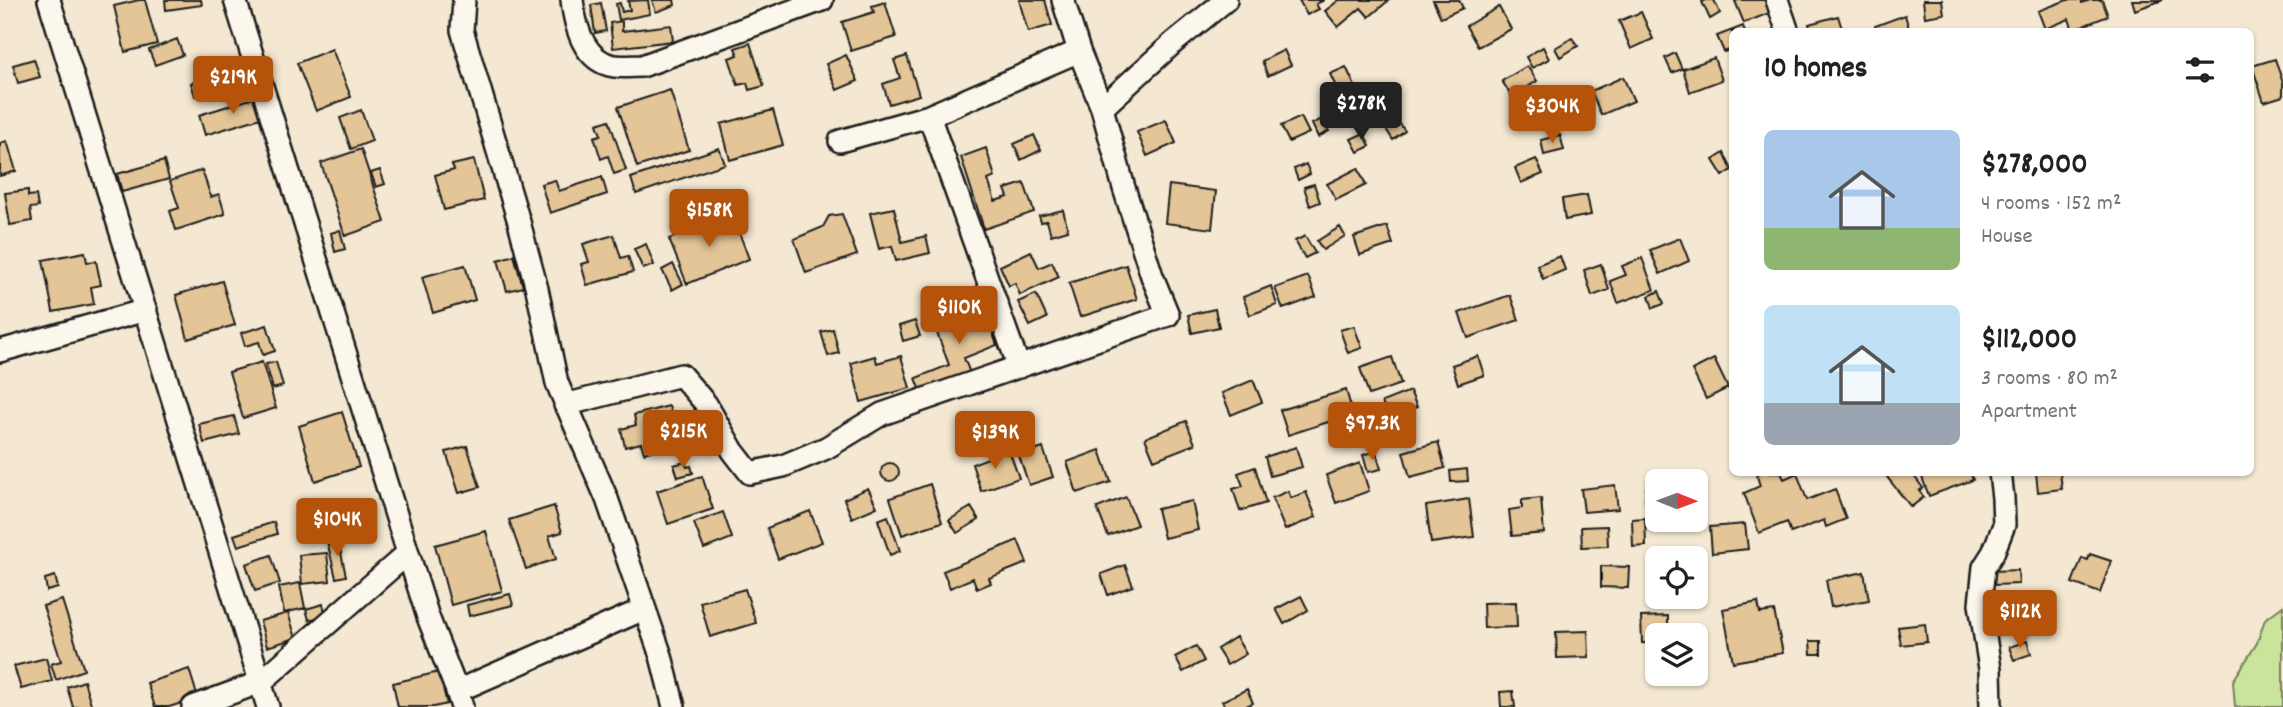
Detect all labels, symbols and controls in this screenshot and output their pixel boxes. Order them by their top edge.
text: 10 homes [1764,49,1867,92]
icon: filters [2181,51,2219,89]
pin: $219K [184,57,282,116]
text: $219K [209,62,257,95]
pin: $278K [1312,82,1410,142]
pin: $304K [1503,86,1601,145]
text: $278K [1336,88,1386,121]
text: $304K [1525,91,1579,124]
text: $278,000 [1981,145,2088,188]
icon: home [1820,158,1904,242]
text: 4 rooms · 152 m² [1981,188,2121,221]
pin: $158K [660,190,758,249]
text: $158K [685,195,733,228]
text: House [1981,221,2033,254]
pin: $110K [910,286,1008,346]
text: $110K [937,292,981,325]
text: $112,000 [1981,320,2077,363]
icon: home [1820,333,1904,417]
text: 3 rooms · 80 m² [1981,363,2118,396]
text: Apartment [1981,396,2077,429]
pin: $97.3K [1315,402,1429,462]
text: $97.3K [1344,408,1400,441]
pin: $215K [634,410,732,470]
pin: $139K [946,412,1044,471]
text: $215K [659,416,707,449]
text: $139K [971,417,1019,450]
north arrow [1645,469,1708,532]
map controls [1645,469,1708,686]
pin: $104K [288,498,386,558]
text: $104K [312,504,362,537]
button: locate [1645,546,1708,609]
pin: $112K [1971,590,2069,650]
text: $112K [1999,596,2041,629]
button: layers [1645,623,1708,686]

